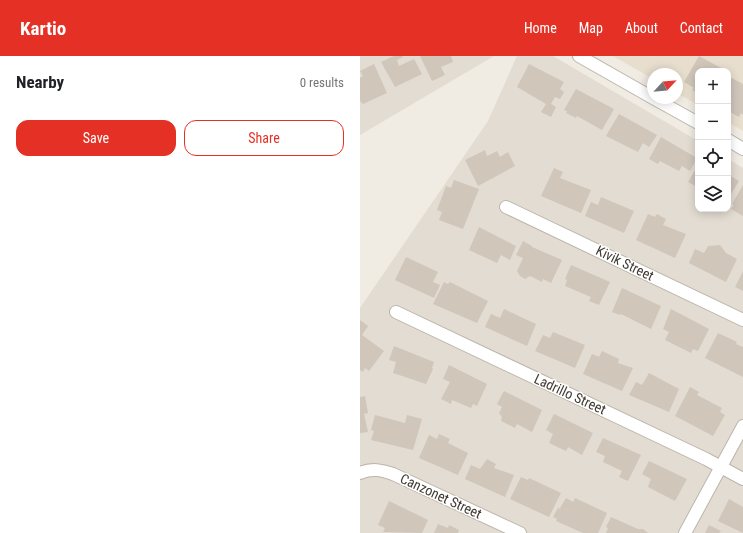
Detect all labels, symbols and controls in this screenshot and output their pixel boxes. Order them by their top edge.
text: Kartio [20,17,66,40]
text: Home [524,20,557,36]
text: Map [579,20,603,36]
text: About [625,20,658,36]
text: Contact [680,20,723,36]
north arrow [647,68,683,104]
map controls [695,68,731,212]
button: + [695,68,731,104]
text: Nearby [16,72,64,92]
text: 0 results [300,75,344,90]
button: − [695,104,731,140]
button: Save [16,120,176,156]
button: Share [184,120,344,156]
button: locate [695,140,731,176]
button: layers [695,176,731,212]
street label: Kivik Street [593,242,657,284]
street label: Ladrillo Street [532,370,608,418]
street label: Canzonet Street [398,470,484,522]

